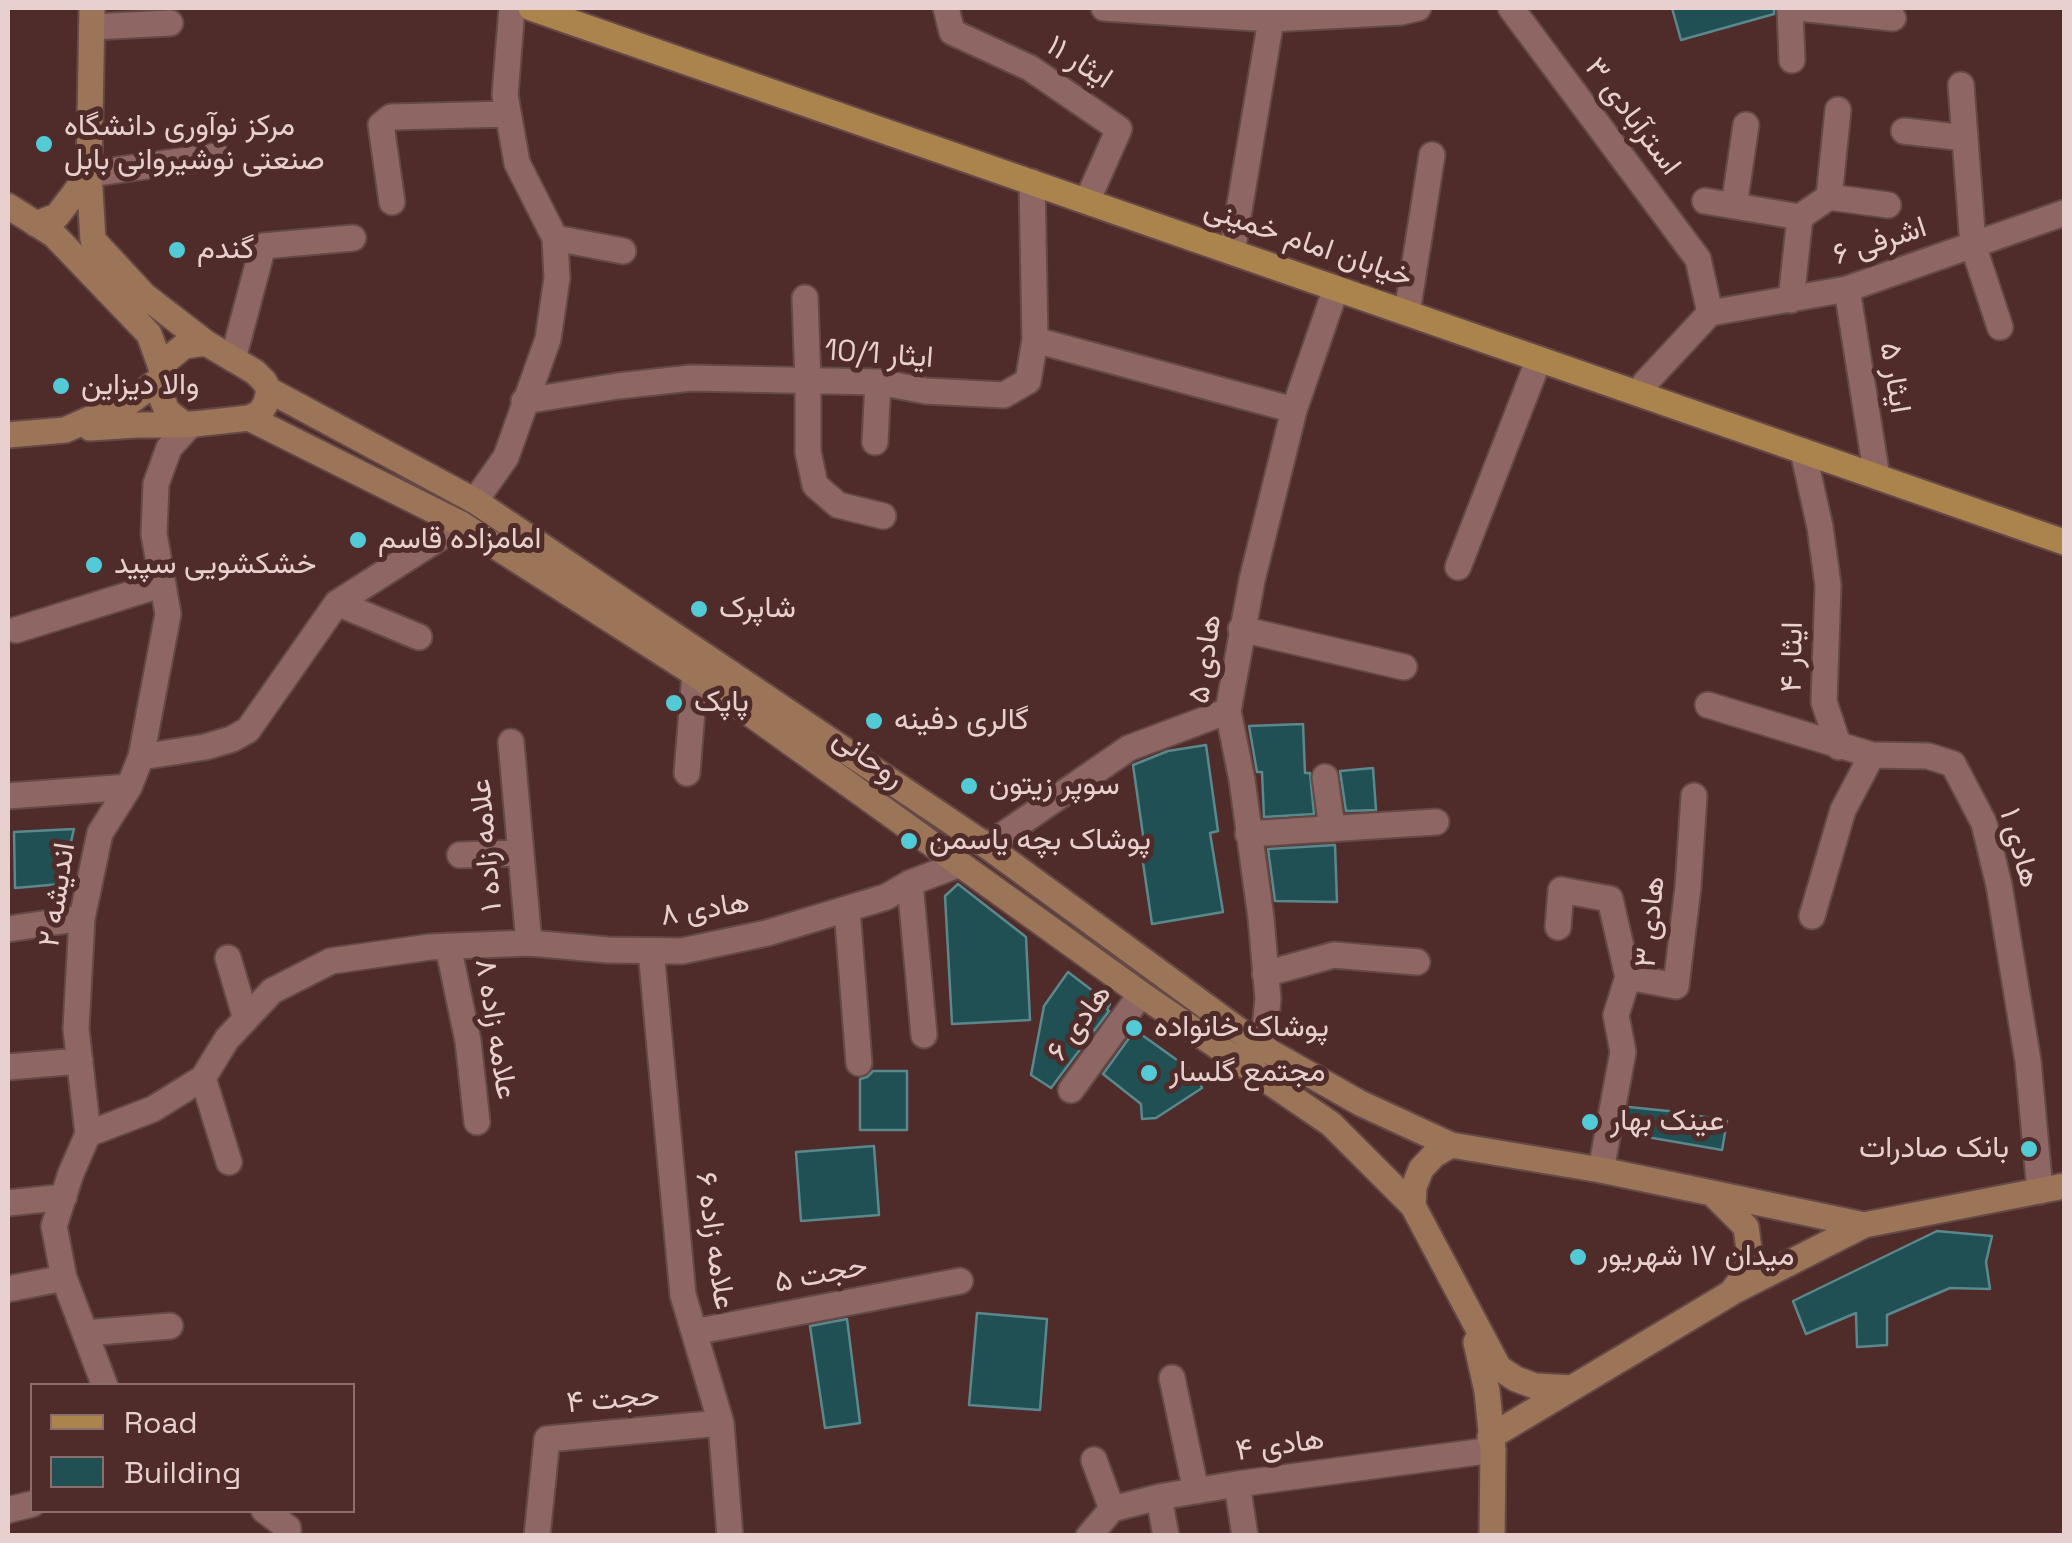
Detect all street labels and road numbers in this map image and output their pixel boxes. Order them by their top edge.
street label: ایثار ۱۱ [1039,29,1119,97]
street label: استرآبادی ٣ [1576,51,1688,183]
street label: خیابان امام خمینی [1199,192,1417,296]
street label: اشرفی ۶ [1829,210,1931,274]
street label: ایثار 10/1 [823,333,935,377]
street label: ایثار ۵ [1871,340,1917,416]
street label: هادی ۵ [1182,612,1230,706]
street label: ایثار ۴ [1774,621,1812,693]
street label: روحانی [825,721,911,797]
street label: علامه زاده ۱ [463,777,511,913]
street label: هادی ۱ [1991,804,2047,892]
street label: اندیشه ۲ [32,840,84,950]
street label: هادی ۳ [1628,875,1674,969]
street label: هادی ۸ [658,885,752,935]
street label: علامه زاده ۸ [466,956,524,1102]
street label: هادی ۶ [1040,977,1120,1069]
street label: علامه زاده ۶ [687,1170,741,1312]
street label: حجت ۵ [772,1248,870,1302]
street label: حجت ۴ [565,1378,661,1422]
street label: هادی ۴ [1233,1422,1327,1470]

